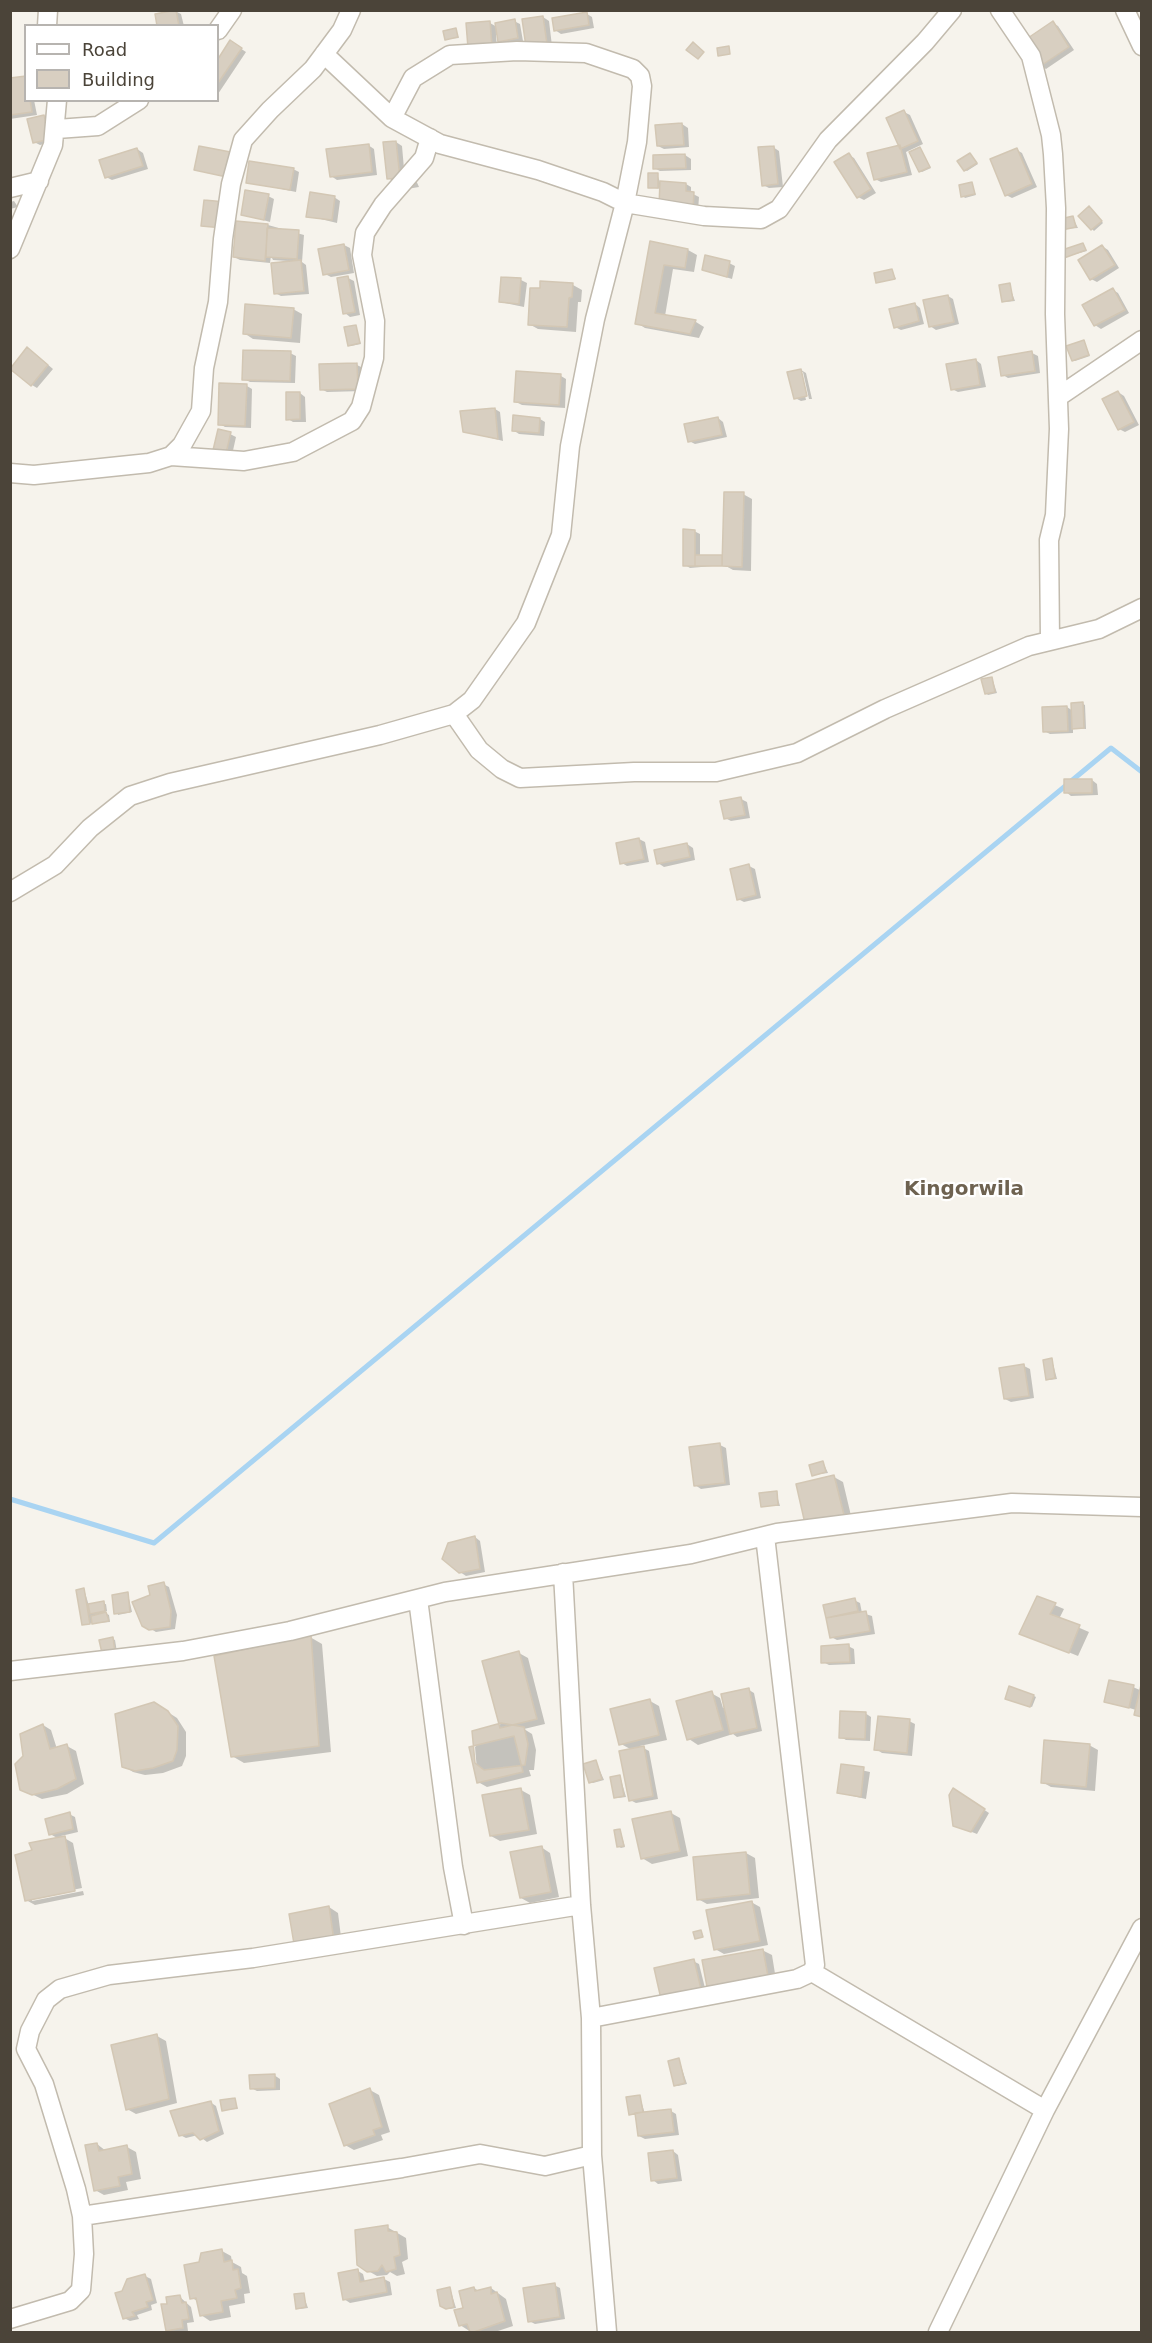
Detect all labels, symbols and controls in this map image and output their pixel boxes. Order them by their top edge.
legend [24,24,219,102]
text: Road [82,39,127,60]
text: Building [82,69,155,90]
district label: Kingorwila [904,1178,1024,1202]

